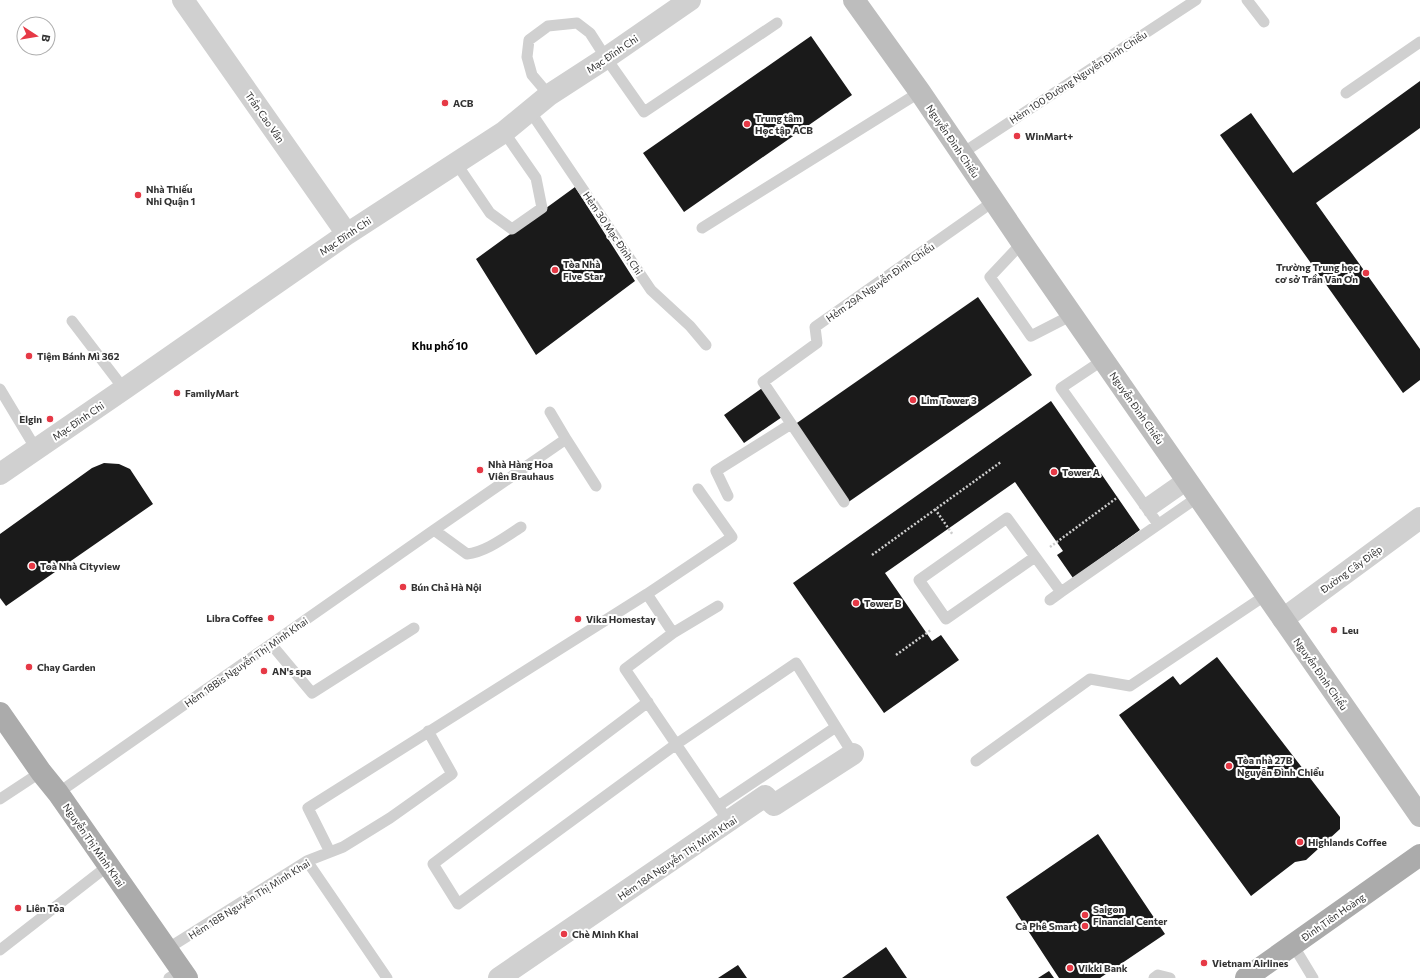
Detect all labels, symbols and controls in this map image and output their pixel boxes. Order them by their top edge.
north arrow [16,16,56,56]
street label: Hẻm 100 Đường Nguyễn Đình Chiểu [1007,28,1149,126]
street label: Mạc Đĩnh Chi [584,32,640,76]
text: B [39,33,53,43]
street label: Trần Cao Vân [243,89,287,145]
place label: ACB [453,97,474,109]
marker: ACB [440,98,450,108]
street label: Nguyễn Đình Chiểu [924,102,982,180]
place label: Trung tâm Học tập ACB [755,112,813,136]
marker: Trung tâm Học tập ACB [742,119,752,129]
place label: WinMart+ [1025,130,1073,142]
marker: WinMart+ [1012,131,1022,141]
place label: Nhà Thiếu Nhi Quận 1 [146,183,195,207]
street label: Hẻm 30 Mạc Đĩnh Chi [581,189,645,277]
marker: Nhà Thiếu Nhi Quận 1 [133,190,143,200]
street label: Mạc Đĩnh Chi [317,214,373,258]
street label: Hẻm 29A Nguyễn Đình Chiểu [824,240,936,324]
place label: Tòa Nhà Five Star [563,258,603,282]
place label: Trường Trung học cơ sở Trần Văn Ơn [1275,261,1358,285]
marker: Tòa Nhà Five Star [550,265,560,275]
marker: Trường Trung học cơ sở Trần Văn Ơn [1361,268,1371,278]
district label: Khu phố 10 [412,339,468,352]
place label: Tiệm Bánh Mì 362 [37,350,120,362]
marker: Tiệm Bánh Mì 362 [24,351,34,361]
street label: Nguyễn Đình Chiểu [1107,369,1167,447]
place label: FamilyMart [185,387,239,399]
marker: FamilyMart [172,388,182,398]
place label: Lim Tower 3 [921,394,977,406]
marker: Lim Tower 3 [908,395,918,405]
street label: Mạc Đĩnh Chi [50,399,106,443]
place label: Elgin [19,413,42,425]
marker: Elgin [45,414,55,424]
place label: Nhà Hàng Hoa Viên Brauhaus [488,458,554,482]
marker: Nhà Hàng Hoa Viên Brauhaus [475,465,485,475]
place label: Tower A [1062,466,1100,478]
marker: Tower A [1049,467,1059,477]
street label: Đường Cây Điệp [1317,543,1384,596]
place label: Toà Nhà Cityview [40,560,121,572]
marker: Toà Nhà Cityview [27,561,37,571]
place label: Bún Chả Hà Nội [411,581,482,593]
marker: Bún Chả Hà Nội [398,582,408,592]
place label: Tower B [864,597,902,609]
marker: Tower B [851,598,861,608]
place label: Libra Coffee [206,612,263,624]
marker: Libra Coffee [266,613,276,623]
place label: Vika Homestay [586,613,656,625]
marker: Vika Homestay [573,614,583,624]
street label: Hẻm 18Bis Nguyễn Thị Minh Khai [182,615,310,709]
place label: Leu [1342,624,1359,636]
marker: Leu [1329,625,1339,635]
street label: Nguyễn Đình Chiểu [1291,635,1351,713]
place label: Chay Garden [37,661,96,673]
marker: Chay Garden [24,662,34,672]
place label: AN's spa [272,665,311,677]
marker: AN's spa [259,666,269,676]
place label: Tòa nhà 27B Nguyễn Đình Chiểu [1237,754,1324,778]
marker: Tòa nhà 27B Nguyễn Đình Chiểu [1224,761,1234,771]
street label: Nguyễn Thị Minh Khai [61,801,127,889]
street label: Hẻm 18A Nguyễn Thị Minh Khai [615,814,739,902]
place label: Highlands Coffee [1308,836,1387,848]
marker: Highlands Coffee [1295,837,1305,847]
street label: Hẻm 18B Nguyễn Thị Minh Khai [186,857,312,941]
street label: Đinh Tiên Hoàng [1298,890,1368,944]
place label: Liên Tỏa [26,902,65,914]
marker: Liên Tỏa [13,903,23,913]
place label: Saigon Financial Center [1093,903,1167,927]
marker: Saigon Financial Center [1080,910,1090,920]
place label: Cà Phê Smart [1015,920,1077,932]
marker: Cà Phê Smart [1080,921,1090,931]
place label: Chè Minh Khai [572,928,639,940]
marker: Chè Minh Khai [559,929,569,939]
place label: Vietnam Airlines [1212,957,1289,969]
marker: Vietnam Airlines [1199,958,1209,968]
place label: Vikki Bank [1078,962,1128,974]
marker: Vikki Bank [1065,963,1075,973]

